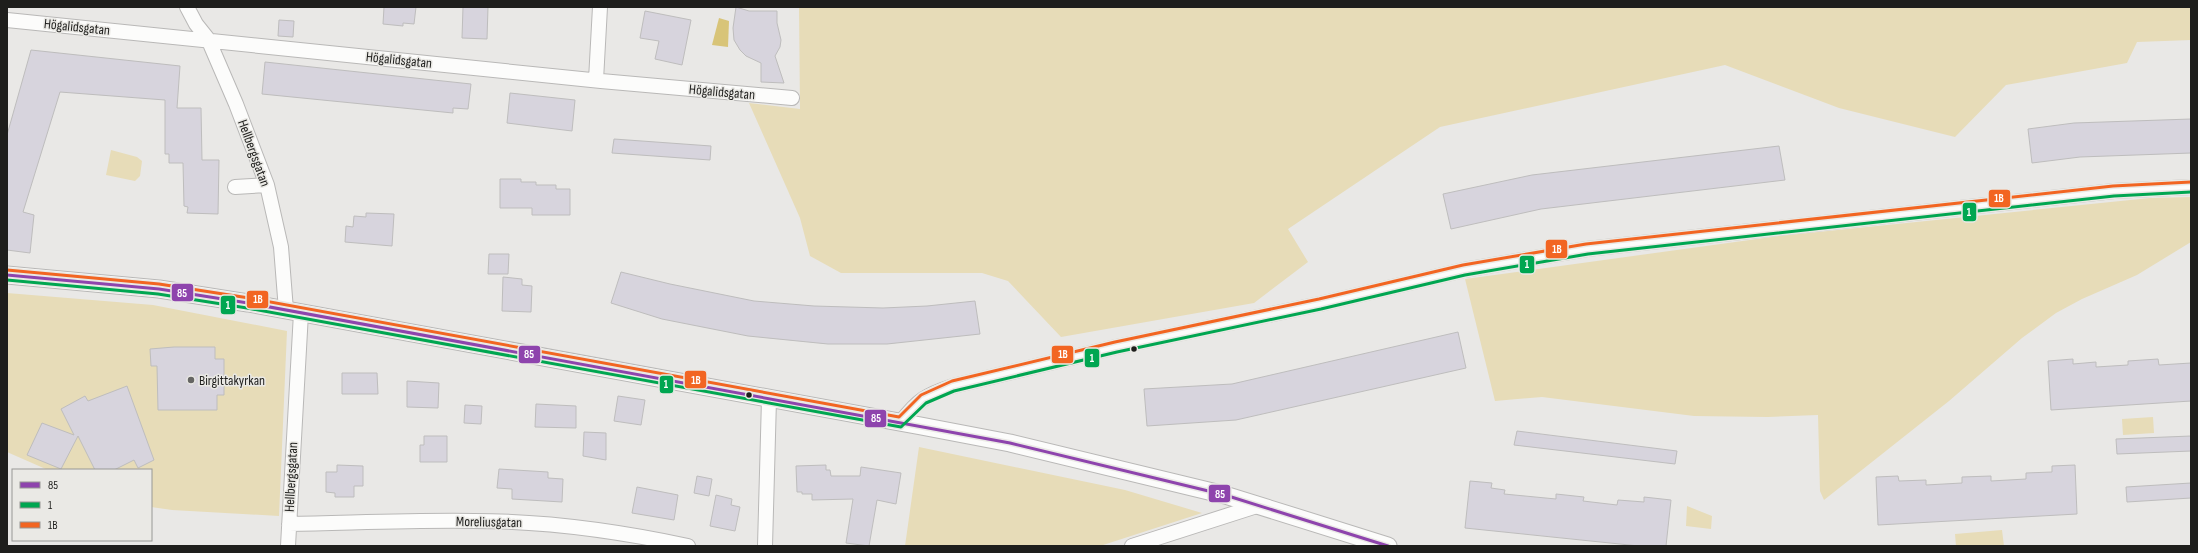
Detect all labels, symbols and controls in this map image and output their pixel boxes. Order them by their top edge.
street label: Högalidsgatan [43,15,111,39]
street label: Högalidsgatan [365,48,433,72]
street label: Högalidsgatan [688,81,756,103]
street label: Hellbergsgatan [234,117,274,189]
line badge: 1B [1988,189,2011,208]
text: 1B [1994,192,2004,205]
line badge: 1 [1962,202,1977,222]
text: 1 [1967,206,1972,219]
line badge: 1B [1545,239,1568,259]
text: 1B [1552,243,1562,256]
line badge: 1 [1519,255,1535,274]
text: 1 [1525,258,1530,271]
line badge: 85 [171,283,194,302]
text: 85 [177,287,187,300]
line badge: 1B [246,290,269,309]
text: 1B [253,293,263,306]
line badge: 1 [220,295,236,315]
text: 1 [226,299,231,312]
unlabelled marker [1129,344,1139,354]
line badge: 85 [518,345,541,364]
line badge: 1B [1051,345,1074,364]
text: 85 [524,348,534,361]
text: 1B [1058,348,1068,361]
line badge: 1 [1084,348,1100,368]
text: 1 [1090,352,1095,365]
line badge: 1B [684,370,707,389]
place label: Birgittakyrkan [199,372,265,389]
text: 1B [691,374,701,387]
marker: Birgittakyrkan [186,375,196,385]
line badge: 1 [659,375,674,394]
text: 1 [664,378,669,391]
unlabelled marker [744,390,754,400]
line badge: 85 [864,409,887,428]
text: 85 [871,412,881,425]
street label: Hellbergsgatan [281,442,301,512]
legend [12,469,152,541]
text: 85 [48,478,58,493]
line badge: 85 [1208,484,1231,503]
text: 85 [1215,488,1225,501]
text: 1 [48,498,53,513]
street label: Moreliusgatan [456,513,522,531]
text: 1B [48,518,58,533]

